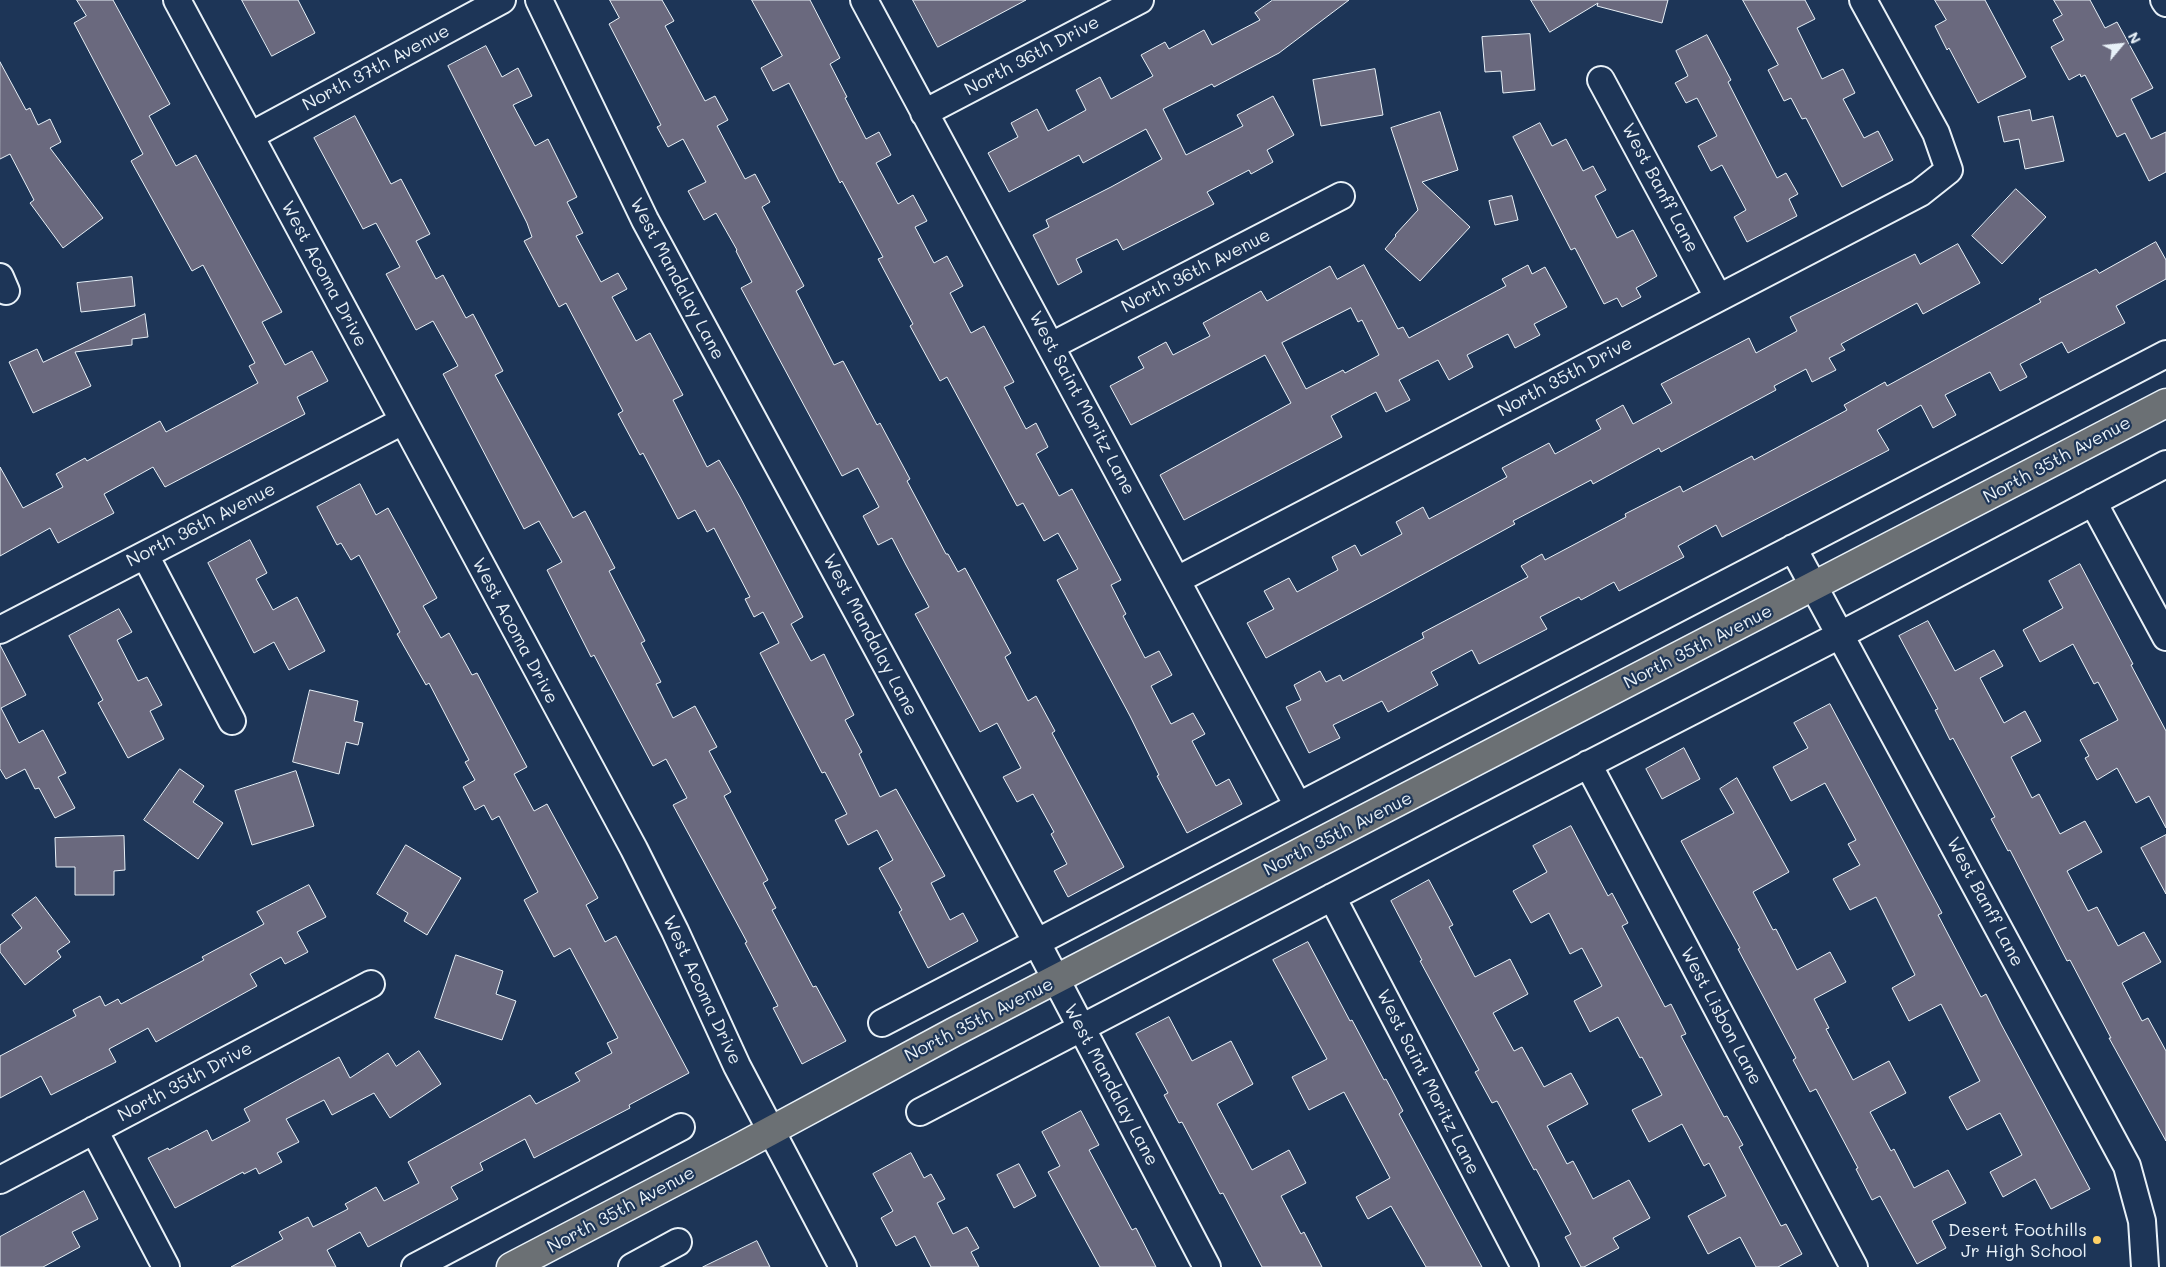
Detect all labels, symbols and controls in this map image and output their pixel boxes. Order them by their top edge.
street label: North 36th Drive [961,11,1103,101]
street label: North 37th Avenue [299,20,453,116]
north arrow [2096,20,2146,70]
text: N [2124,29,2146,47]
street label: West Banff Lane [1617,120,1703,256]
street label: West Mandalay Lane [625,194,729,364]
street label: West Acoma Drive [276,197,372,351]
street label: North 36th Avenue [1118,224,1274,318]
street label: West Saint Moritz Lane [1024,307,1140,499]
street label: North 35th Drive [1494,332,1636,422]
street label: North 35th Avenue [1980,412,2134,508]
street label: North 36th Avenue [123,478,279,572]
street label: West Mandalay Lane [818,550,922,720]
street label: West Acoma Drive [467,554,563,708]
street label: North 35th Avenue [1620,600,1776,694]
street label: North 35th Avenue [1260,787,1416,881]
street label: West Banff Lane [1942,834,2028,970]
street label: West Acoma Drive [658,912,746,1068]
street label: West Lisbon Lane [1676,943,1766,1089]
street label: North 35th Avenue [901,973,1057,1067]
street label: West Saint Moritz Lane [1372,986,1484,1178]
street label: West Mandalay Lane [1059,1000,1163,1170]
street label: North 35th Drive [114,1037,256,1127]
street label: North 35th Avenue [544,1162,698,1258]
place label: Desert Foothills Jr High School [1948,1219,2087,1262]
marker: Desert Foothills Jr High School [2091,1234,2103,1246]

